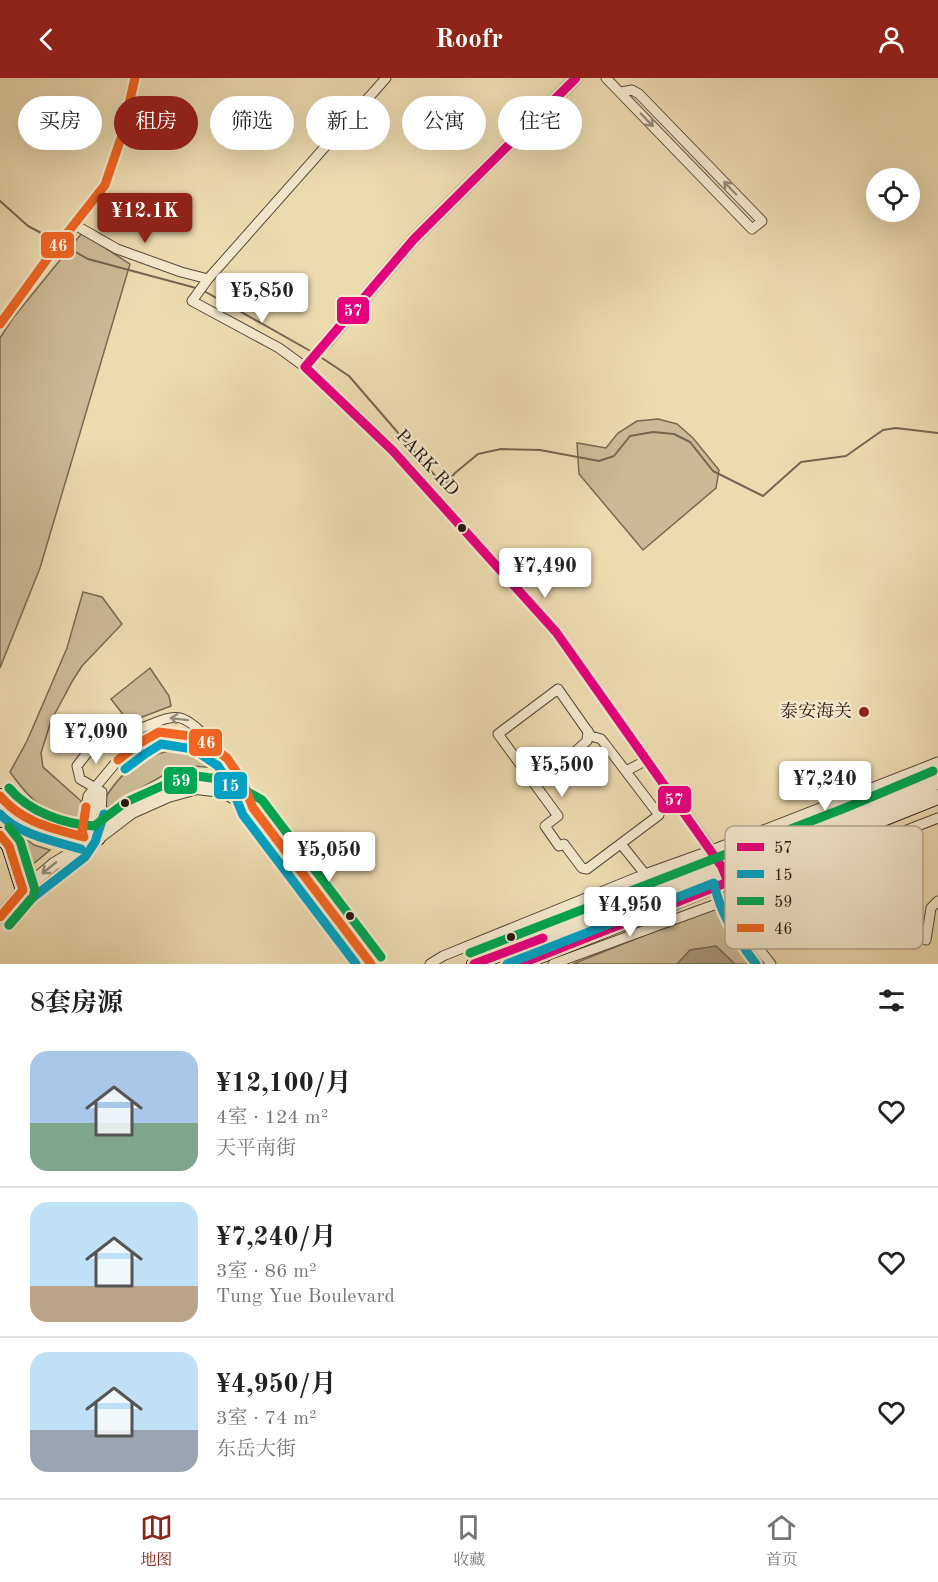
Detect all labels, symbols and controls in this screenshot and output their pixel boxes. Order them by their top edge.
icon: back [30,23,63,56]
icon: person [875,23,908,56]
text: Roofr [435,26,503,53]
chip: 买房 [18,96,102,150]
chip: 租房 [114,96,198,150]
chip: 筛选 [210,96,294,150]
chip: 新上 [306,96,390,150]
chip: 公寓 [402,96,486,150]
chip: 住宅 [498,96,582,150]
one-way arrow [640,113,654,128]
map controls [866,168,920,222]
button: locate [866,168,920,222]
one-way arrow [723,180,738,195]
pin: ¥12.1K [96,193,194,244]
text: ¥12.1K [111,202,179,222]
line badge: 46 [40,231,75,259]
text: 46 [49,239,67,255]
pin: ¥5,850 [213,273,311,324]
text: ¥5,850 [230,282,294,302]
line badge: 57 [336,296,370,325]
text: 57 [344,304,362,320]
street label: PARK RD [392,426,462,500]
unlabelled marker [456,522,468,534]
pin: ¥7,490 [496,548,594,599]
text: ¥7,490 [513,557,577,577]
place label: 泰安海关 [780,701,852,721]
marker: 泰安海关 [857,705,871,719]
pin: ¥7,090 [47,714,145,765]
one-way arrow [169,714,189,725]
text: ¥7,090 [64,723,128,743]
line badge: 46 [188,728,223,757]
text: 46 [197,736,215,752]
pin: ¥5,500 [513,747,611,798]
text: ¥5,500 [530,756,594,776]
pin: ¥7,240 [776,761,874,812]
line badge: 59 [163,766,198,795]
text: ¥7,240 [793,770,857,790]
line badge: 15 [213,771,248,800]
text: 59 [172,774,190,790]
text: 15 [221,779,239,795]
line badge: 57 [657,785,692,814]
text: 57 [665,793,683,809]
unlabelled marker [119,797,131,809]
legend [725,826,923,949]
pin: ¥5,050 [280,832,378,883]
text: ¥5,050 [297,841,361,861]
text: 57 [774,841,793,857]
one-way arrow [41,862,57,875]
text: 15 [774,868,793,884]
pin: ¥4,950 [581,887,679,938]
text: 59 [774,895,793,911]
text: ¥4,950 [598,896,662,916]
unlabelled marker [344,910,356,922]
text: 46 [774,922,793,938]
unlabelled marker [505,931,517,943]
icon: filters [875,984,908,1017]
text: 8套房源 [30,991,123,1017]
text: ¥12,100/月 [216,1071,351,1097]
icon: home [78,1075,150,1147]
icon: heart [875,1095,908,1128]
text: 4室 · 124 m² [216,1108,328,1128]
text: 天平南街 [216,1139,296,1159]
text: ¥7,240/月 [216,1225,336,1251]
icon: home [78,1226,150,1298]
icon: heart [875,1246,908,1279]
text: 3室 · 86 m² [216,1262,317,1282]
text: Tung Yue Boulevard [216,1287,395,1307]
text: ¥4,950/月 [216,1372,336,1398]
icon: home [78,1376,150,1448]
icon: heart [875,1396,908,1429]
text: 3室 · 74 m² [216,1409,317,1429]
text: 东岳大街 [216,1440,296,1460]
tab: 地图 [140,1511,173,1571]
tab: 收藏 [452,1511,485,1571]
tab: 首页 [765,1511,798,1571]

